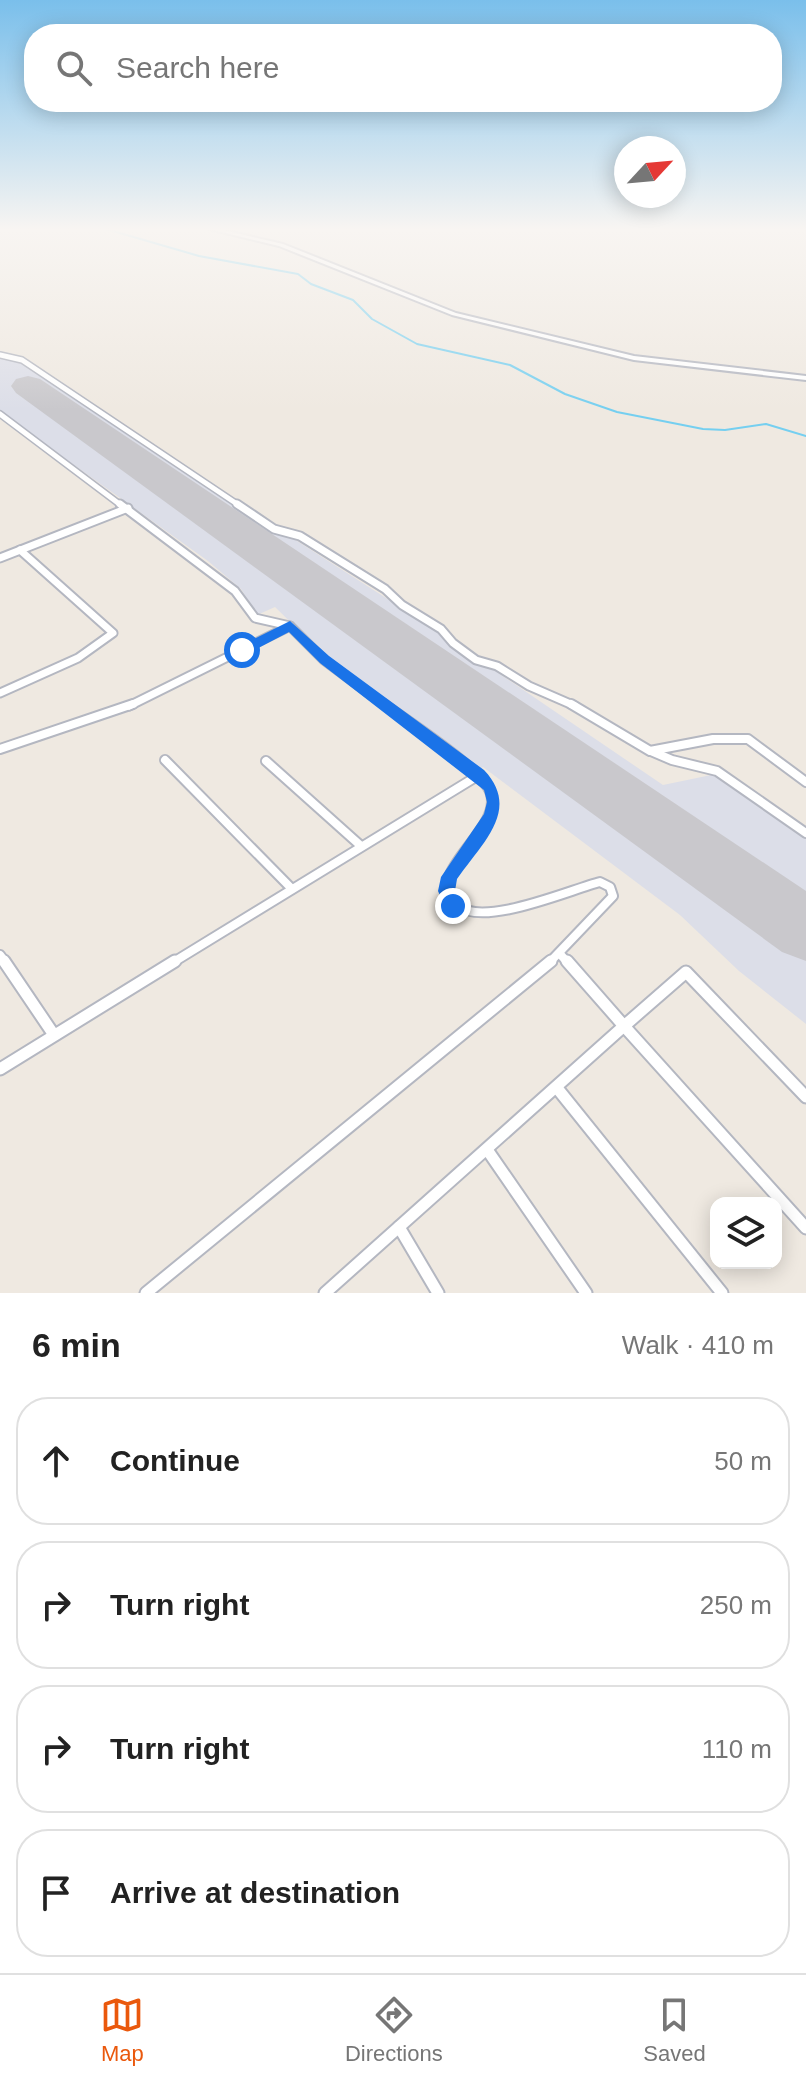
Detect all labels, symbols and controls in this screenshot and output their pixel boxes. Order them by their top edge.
search box [24,24,782,112]
icon: search [52,46,96,90]
text: Search here [116,51,279,84]
north arrow [614,136,686,208]
route start [224,632,260,668]
route end [435,888,471,924]
map controls [710,1197,782,1269]
button: layers [710,1197,782,1269]
text: 6 min [32,1326,121,1364]
text: Walk · 410 m [622,1330,774,1360]
icon: ahead [34,1439,78,1483]
text: Continue [110,1444,240,1477]
text: 50 m [714,1446,772,1476]
icon: right [34,1583,78,1627]
text: Turn right [110,1588,249,1621]
text: 250 m [700,1590,772,1620]
icon: right [34,1727,78,1771]
text: Turn right [110,1732,249,1765]
text: 110 m [702,1734,772,1764]
icon: arrive [34,1871,78,1915]
text: Arrive at destination [110,1876,400,1909]
tab: Map [100,1993,144,2067]
tab: Directions [345,1993,443,2067]
tab: Saved [643,1993,706,2067]

